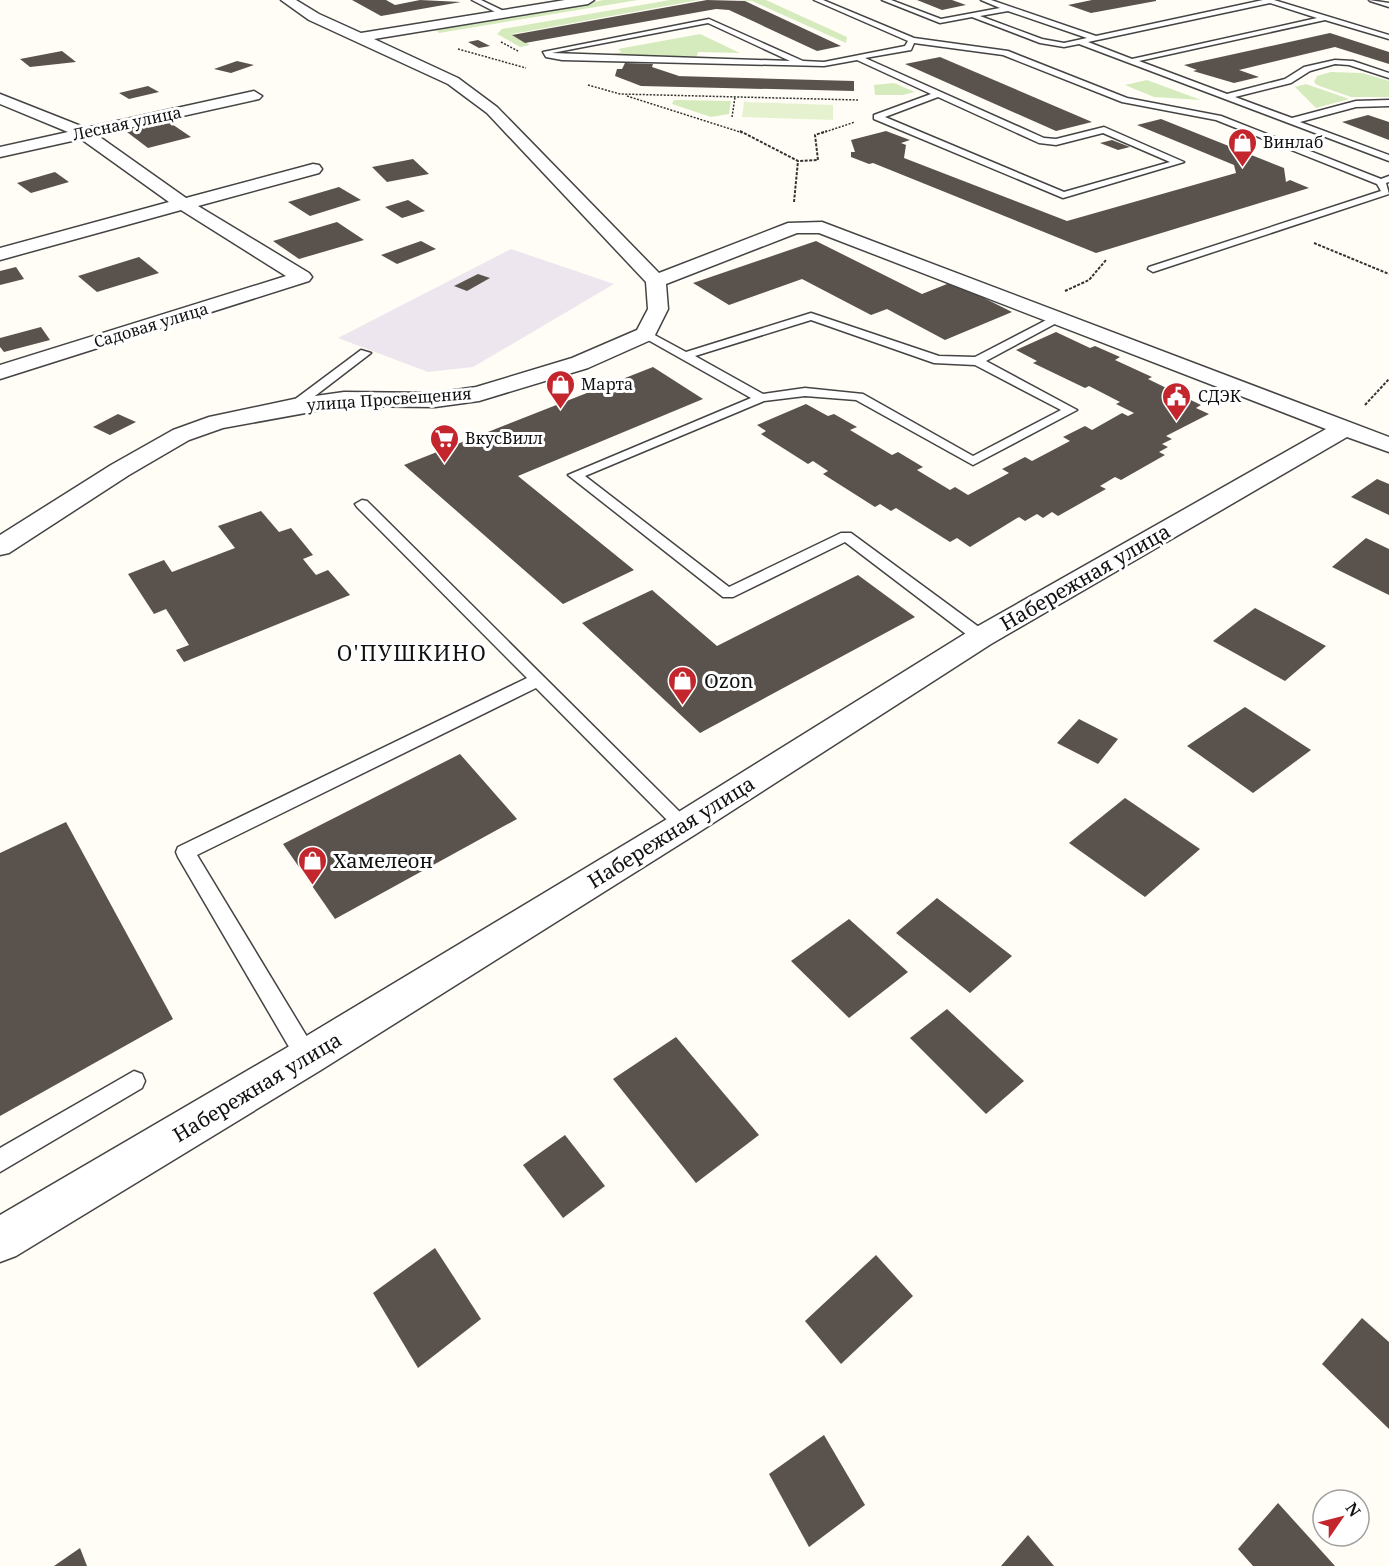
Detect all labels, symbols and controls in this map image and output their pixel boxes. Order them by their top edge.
street label: Лесная улица [71,101,183,145]
shop icon: Винлаб [1226,126,1258,168]
place label: Винлаб [1263,131,1323,153]
street label: Садовая улица [91,297,211,353]
shop icon: Марта [544,368,576,410]
place label: Марта [581,373,633,395]
public building icon: СДЭК [1161,380,1193,422]
street label: улица Просвещения [306,382,472,416]
place label: СДЭК [1198,385,1242,407]
supermarket icon: ВкусВилл [428,422,460,464]
place label: ВкусВилл [465,427,543,449]
street label: Набережная улица [995,517,1175,637]
district label: О'ПУШКИНО [337,639,487,667]
shop icon: Ozon [667,664,699,706]
place label: Ozon [704,667,754,694]
street label: Набережная улица [582,770,760,894]
shop icon: Хамелеон [296,844,328,886]
place label: Хамелеон [333,847,433,874]
street label: Набережная улица [168,1026,346,1148]
north arrow [1311,1488,1371,1548]
text: N [1341,1498,1366,1521]

